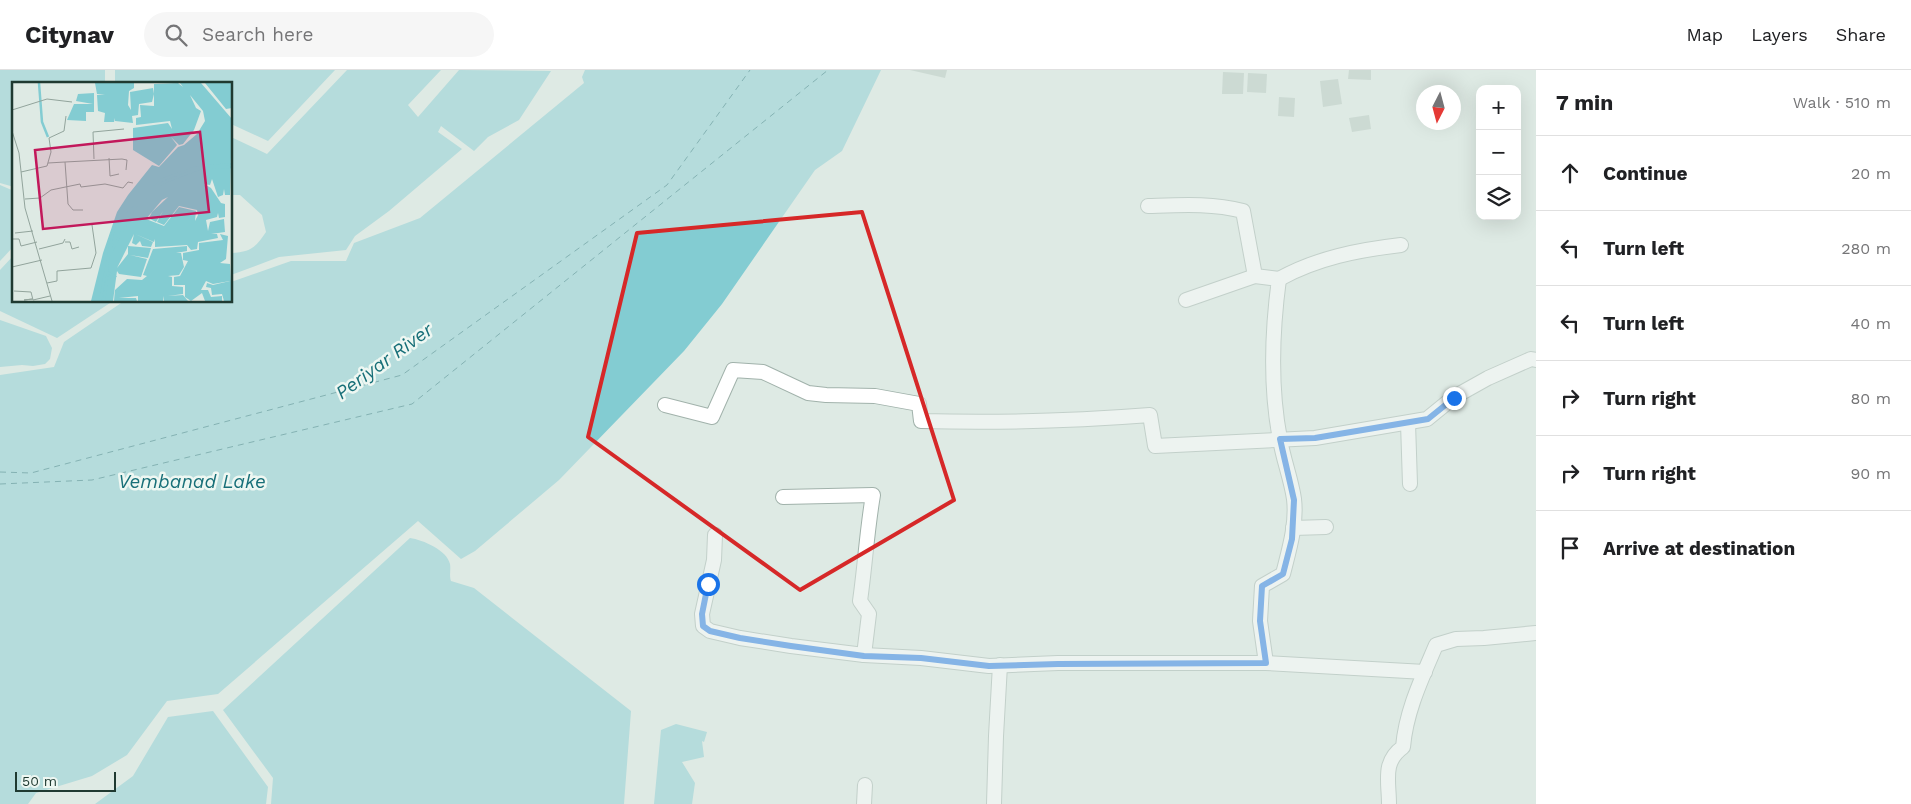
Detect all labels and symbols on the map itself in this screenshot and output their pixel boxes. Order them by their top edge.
inset map [12,82,232,302]
north arrow [1416,85,1461,130]
water label: Periyar River [331,318,438,404]
route end [1443,387,1466,410]
water label: Vembanad Lake [118,470,266,493]
route start [697,573,720,596]
scale bar [15,769,116,792]

